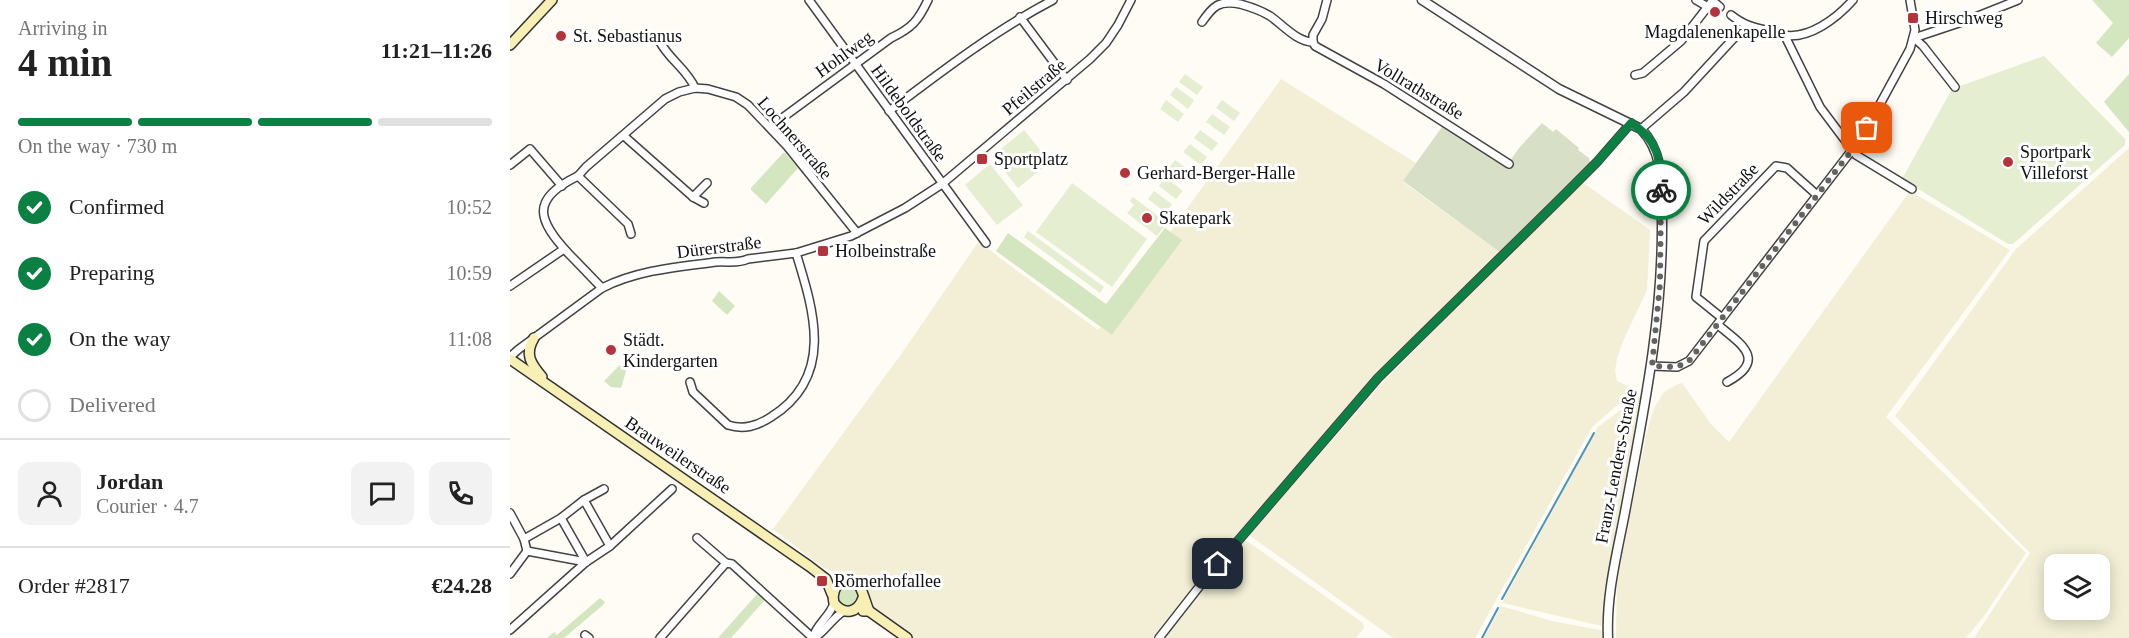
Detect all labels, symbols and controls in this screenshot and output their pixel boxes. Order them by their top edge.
marker: Magdalenenkapelle [1708,5,1722,19]
place label: Hirschweg [1925,8,2003,28]
marker: Hirschweg [1906,11,1920,25]
text: Arriving in [18,17,107,39]
place label: Magdalenenkapelle [1645,22,1785,42]
place label: St. Sebastianus [573,26,682,46]
street label: Hohlweg [811,27,877,81]
marker: St. Sebastianus [554,29,568,43]
text: 11:21–11:26 [381,38,492,63]
text: 4 min [18,41,112,84]
street label: Pfeilstraße [998,55,1070,119]
street label: Vollrathstraße [1371,55,1467,123]
street label: Hildeboldstraße [867,61,951,165]
street label: Lochnerstraße [754,93,836,183]
pin [1841,102,1892,153]
icon: bag [1850,111,1883,144]
text: On the way · 730 m [18,135,177,157]
place label: Sportpark Villeforst [2020,142,2091,183]
place label: Sportplatz [994,149,1068,169]
marker: Sportplatz [975,152,989,166]
marker: Sportpark Villeforst [2001,155,2015,169]
street label: Wildstraße [1694,159,1762,229]
courier [1631,160,1691,220]
place label: Gerhard-Berger-Halle [1137,163,1295,183]
marker: Gerhard-Berger-Halle [1118,166,1132,180]
icon: bike [1645,174,1678,207]
icon: check [18,191,51,224]
text: Confirmed [69,194,164,219]
text: 10:52 [446,196,492,218]
place label: Skatepark [1159,208,1231,228]
marker: Skatepark [1140,211,1154,225]
street label: Dürerstraße [676,232,762,262]
place label: Holbeinstraße [835,241,936,261]
marker: Holbeinstraße [816,244,830,258]
icon: check [18,257,51,290]
text: Preparing [69,260,155,285]
text: 10:59 [446,262,492,284]
icon: check [18,323,51,356]
text: On the way [69,326,170,351]
text: 11:08 [447,328,492,350]
place label: Städt. Kindergarten [623,330,718,371]
marker: Städt. Kindergarten [604,343,618,357]
street label: Franz-Lenders-Straße [1591,387,1641,545]
text: Delivered [69,392,156,417]
street label: Brauweilerstraße [621,412,735,498]
button: person [18,462,81,525]
button: chat [351,462,414,525]
button: phone [429,462,492,525]
text: Jordan [96,469,163,494]
text: Courier · 4.7 [96,495,199,517]
pin [1192,538,1243,589]
icon: home [1201,547,1234,580]
map controls [2044,554,2110,620]
button: layers [2044,554,2110,620]
place label: Römerhofallee [834,571,941,591]
text: Order #2817 [18,573,130,598]
text: €24.28 [432,573,492,598]
marker: Römerhofallee [815,574,829,588]

